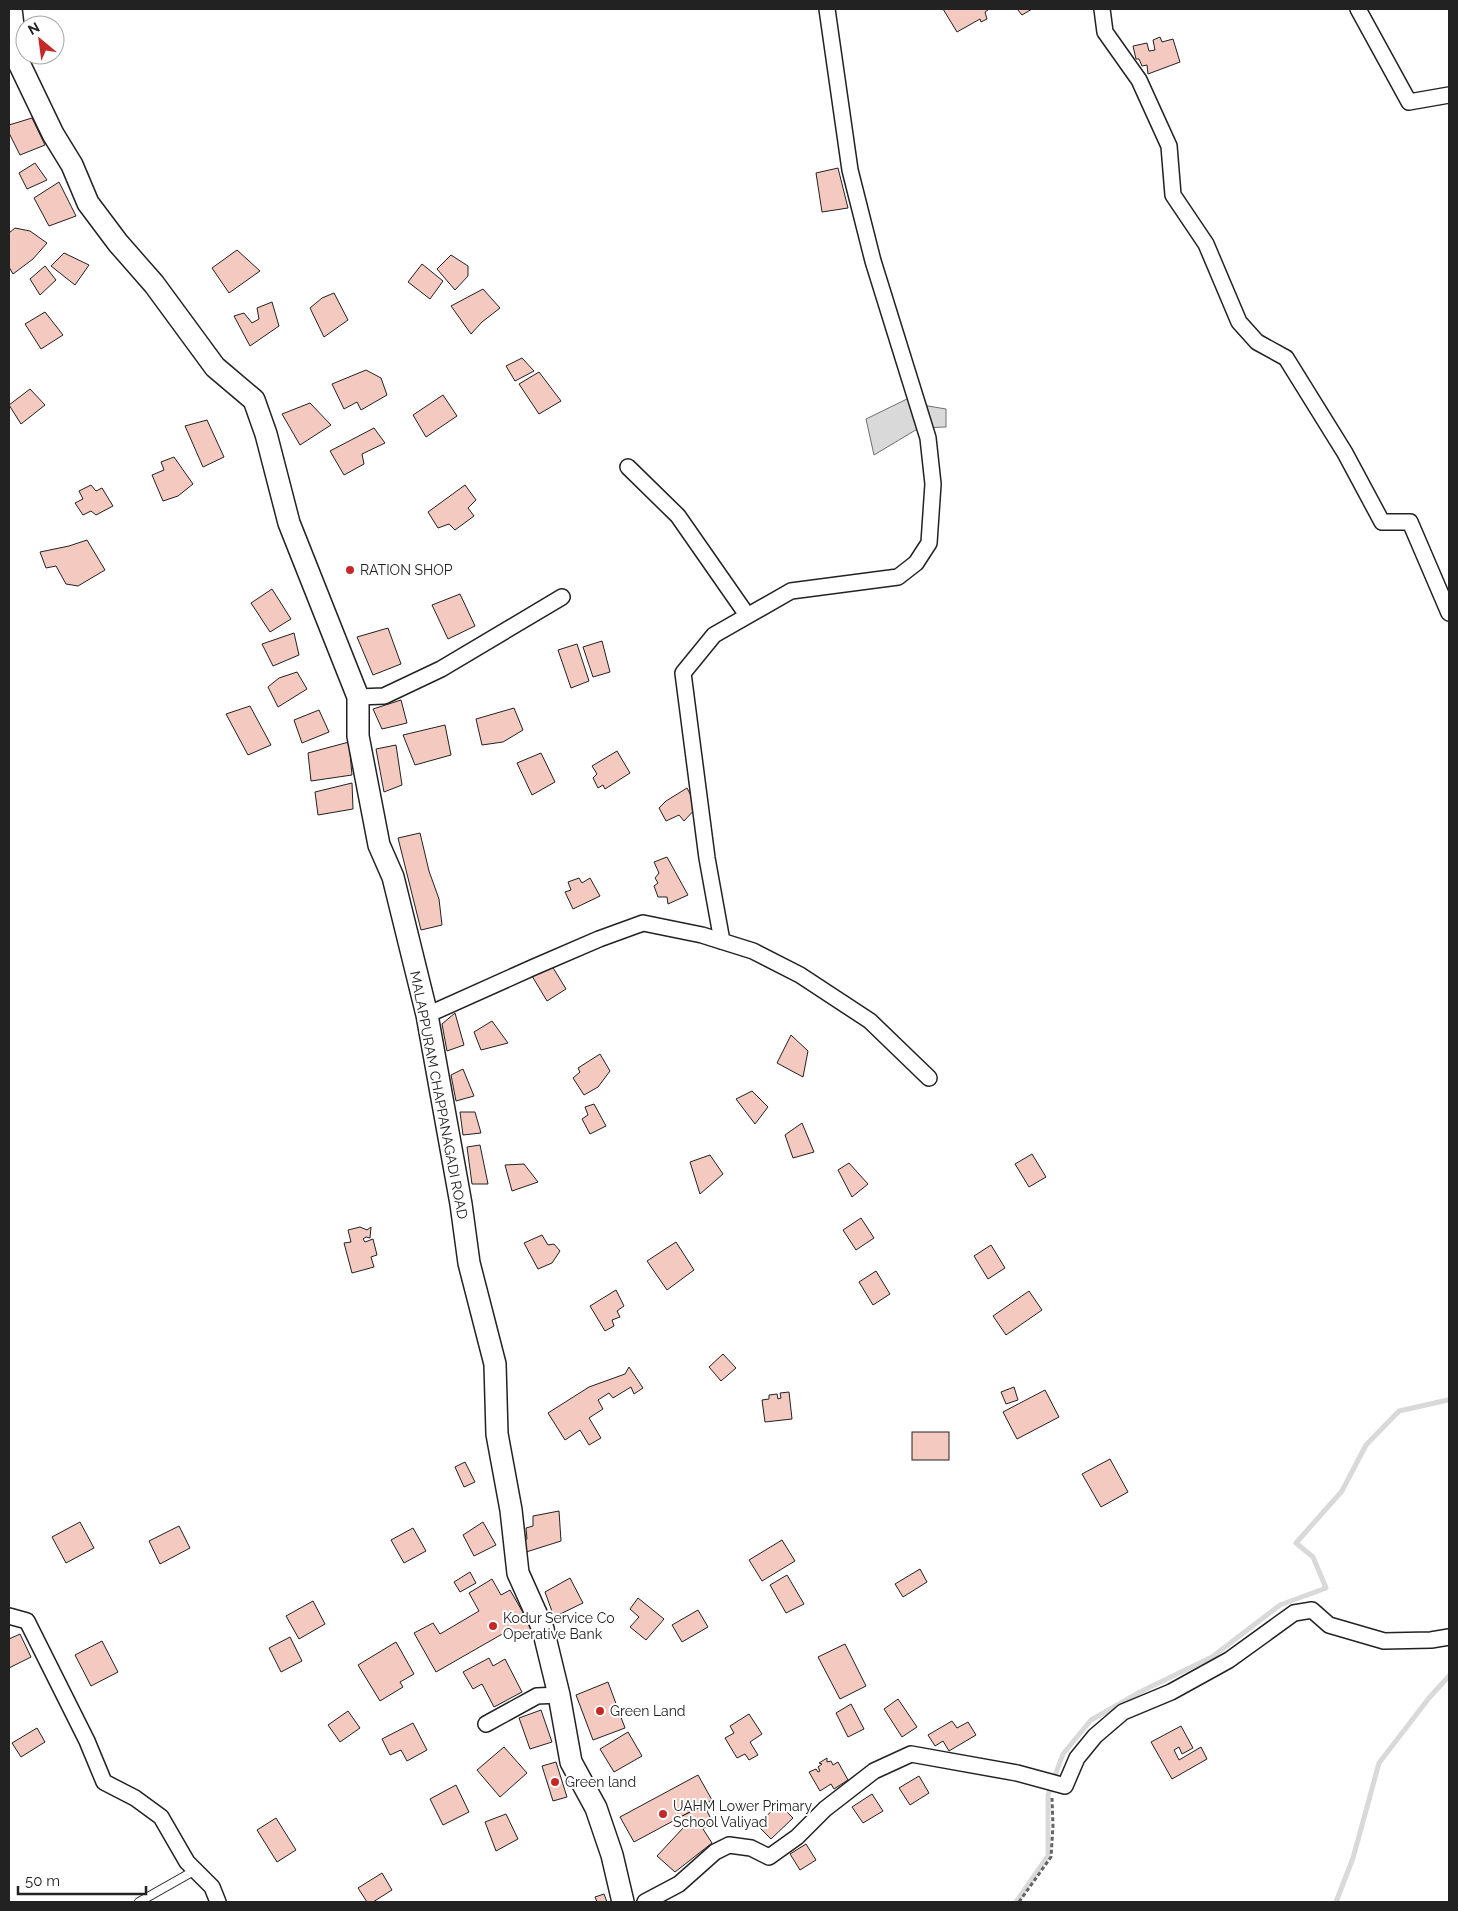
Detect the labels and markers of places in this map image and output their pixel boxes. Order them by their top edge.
place label: RATION SHOP [360,562,453,578]
marker: RATION SHOP [344,564,356,576]
place label: Kodur Service Co Operative Bank [503,1610,615,1642]
marker: Kodur Service Co Operative Bank [487,1620,499,1632]
place label: Green Land [610,1703,686,1719]
marker: Green Land [594,1705,606,1717]
place label: Green land [565,1774,636,1790]
marker: Green land [549,1776,561,1788]
place label: UAHM Lower Primary School Valiyad [673,1798,812,1830]
marker: UAHM Lower Primary School Valiyad [657,1808,669,1820]

